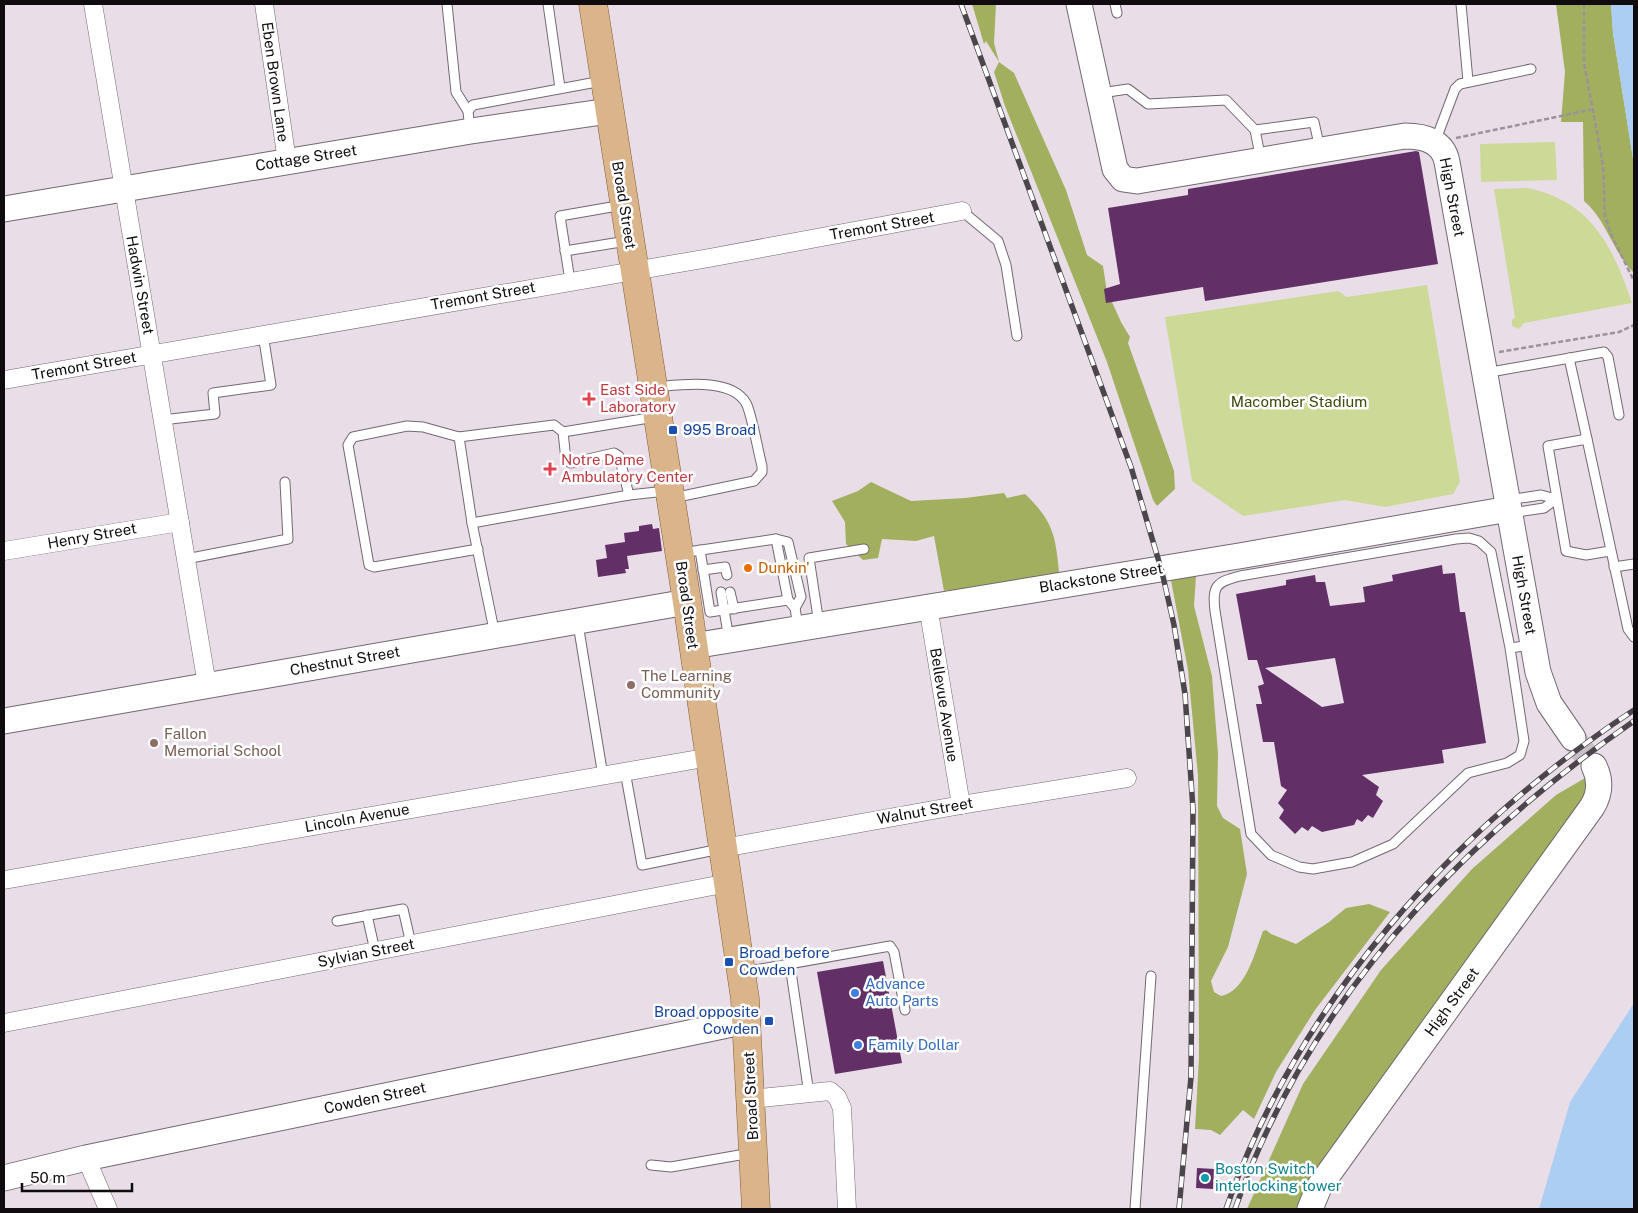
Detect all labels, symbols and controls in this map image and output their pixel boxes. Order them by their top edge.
street label: Eben Brown Lane [259,21,292,143]
street label: Cottage Street [254,141,358,174]
street label: High Street [1436,156,1469,238]
street label: Broad Street [609,160,640,250]
street label: Tremont Street [828,208,936,243]
street label: Hadwin Street [123,234,158,336]
street label: Tremont Street [429,278,537,313]
street label: Tremont Street [30,348,138,383]
place label: East Side Laboratory [600,381,676,415]
marker: East Side Laboratory [582,392,596,406]
park label: Macomber Stadium [1231,393,1367,410]
place label: 995 Broad [683,421,756,438]
marker: 995 Broad [667,424,679,436]
place label: Notre Dame Ambulatory Center [561,451,694,485]
marker: Notre Dame Ambulatory Center [543,462,557,476]
street label: Henry Street [46,519,138,552]
street label: High Street [1509,554,1540,636]
place label: Dunkin' [758,559,810,576]
street label: Blackstone Street [1038,559,1164,596]
street label: Broad Street [673,560,702,650]
marker: Dunkin' [742,562,754,574]
street label: Chestnut Street [289,642,401,679]
street label: Bellevue Avenue [927,647,962,763]
place label: The Learning Community [641,667,732,701]
marker: The Learning Community [625,679,637,691]
place label: Fallon Memorial School [164,725,281,759]
marker: Fallon Memorial School [148,737,160,749]
street label: Walnut Street [876,794,974,827]
street label: Lincoln Avenue [303,800,411,835]
street label: Sylvian Street [316,935,416,970]
place label: Broad before Cowden [739,944,830,978]
marker: Broad before Cowden [723,956,735,968]
street label: High Street [1421,964,1482,1039]
place label: Advance Auto Parts [865,975,939,1009]
marker: Advance Auto Parts [849,987,861,999]
place label: Broad opposite Cowden [654,1003,759,1037]
marker: Broad opposite Cowden [763,1015,775,1027]
place label: Family Dollar [868,1036,960,1053]
marker: Family Dollar [852,1039,864,1051]
street label: Broad Street [740,1051,761,1141]
street label: Cowden Street [322,1078,428,1117]
scale bar [22,1160,132,1192]
place label: Boston Switch interlocking tower [1215,1160,1342,1194]
text: 50 m [30,1169,65,1186]
marker: Boston Switch interlocking tower [1199,1172,1211,1184]

